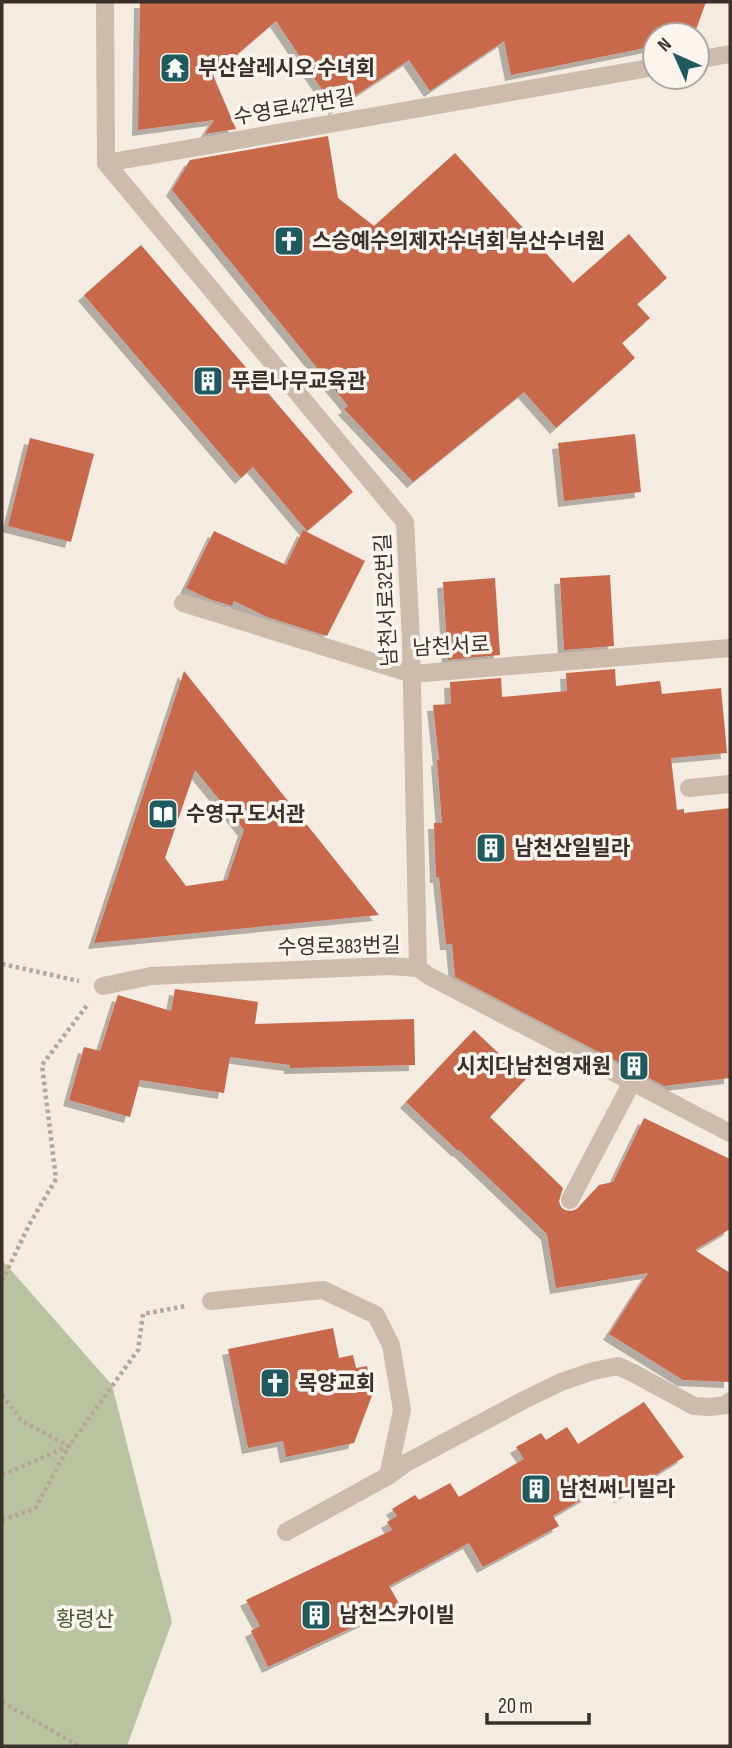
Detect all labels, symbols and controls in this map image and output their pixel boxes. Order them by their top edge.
north arrow [641,21,711,91]
text: N [653,33,677,57]
temple icon: 부산살레시오 수녀회 [158,51,192,85]
place label: 부산살레시오 수녀회 [198,56,375,81]
street label: 수영로427번길 [232,85,357,130]
church icon: 스승예수의제자수녀회 부산수녀원 [272,224,306,258]
place label: 스승예수의제자수녀회 부산수녀원 [312,229,605,254]
building icon: 푸른나무교육관 [191,364,225,398]
place label: 푸른나무교육관 [231,369,366,394]
street label: 남천서로32번길 [371,533,402,667]
street label: 남천서로 [412,632,490,661]
library icon: 수영구 도서관 [146,797,180,831]
place label: 수영구 도서관 [186,802,305,827]
building icon: 남천산일빌라 [474,831,508,865]
place label: 남천산일빌라 [514,836,631,861]
street label: 수영로383번길 [277,933,401,960]
building icon: 시치다남천영재원 [617,1049,651,1083]
place label: 시치다남천영재원 [456,1054,611,1079]
church icon: 목양교회 [258,1366,292,1400]
place label: 목양교회 [298,1371,375,1396]
building icon: 남천써니빌라 [519,1472,553,1506]
place label: 남천써니빌라 [559,1477,676,1502]
building icon: 남천스카이빌 [299,1598,333,1632]
place label: 남천스카이빌 [339,1603,455,1628]
park label: 황령산 [56,1607,114,1632]
scale bar [487,1682,588,1726]
text: 20 m [498,1694,533,1719]

